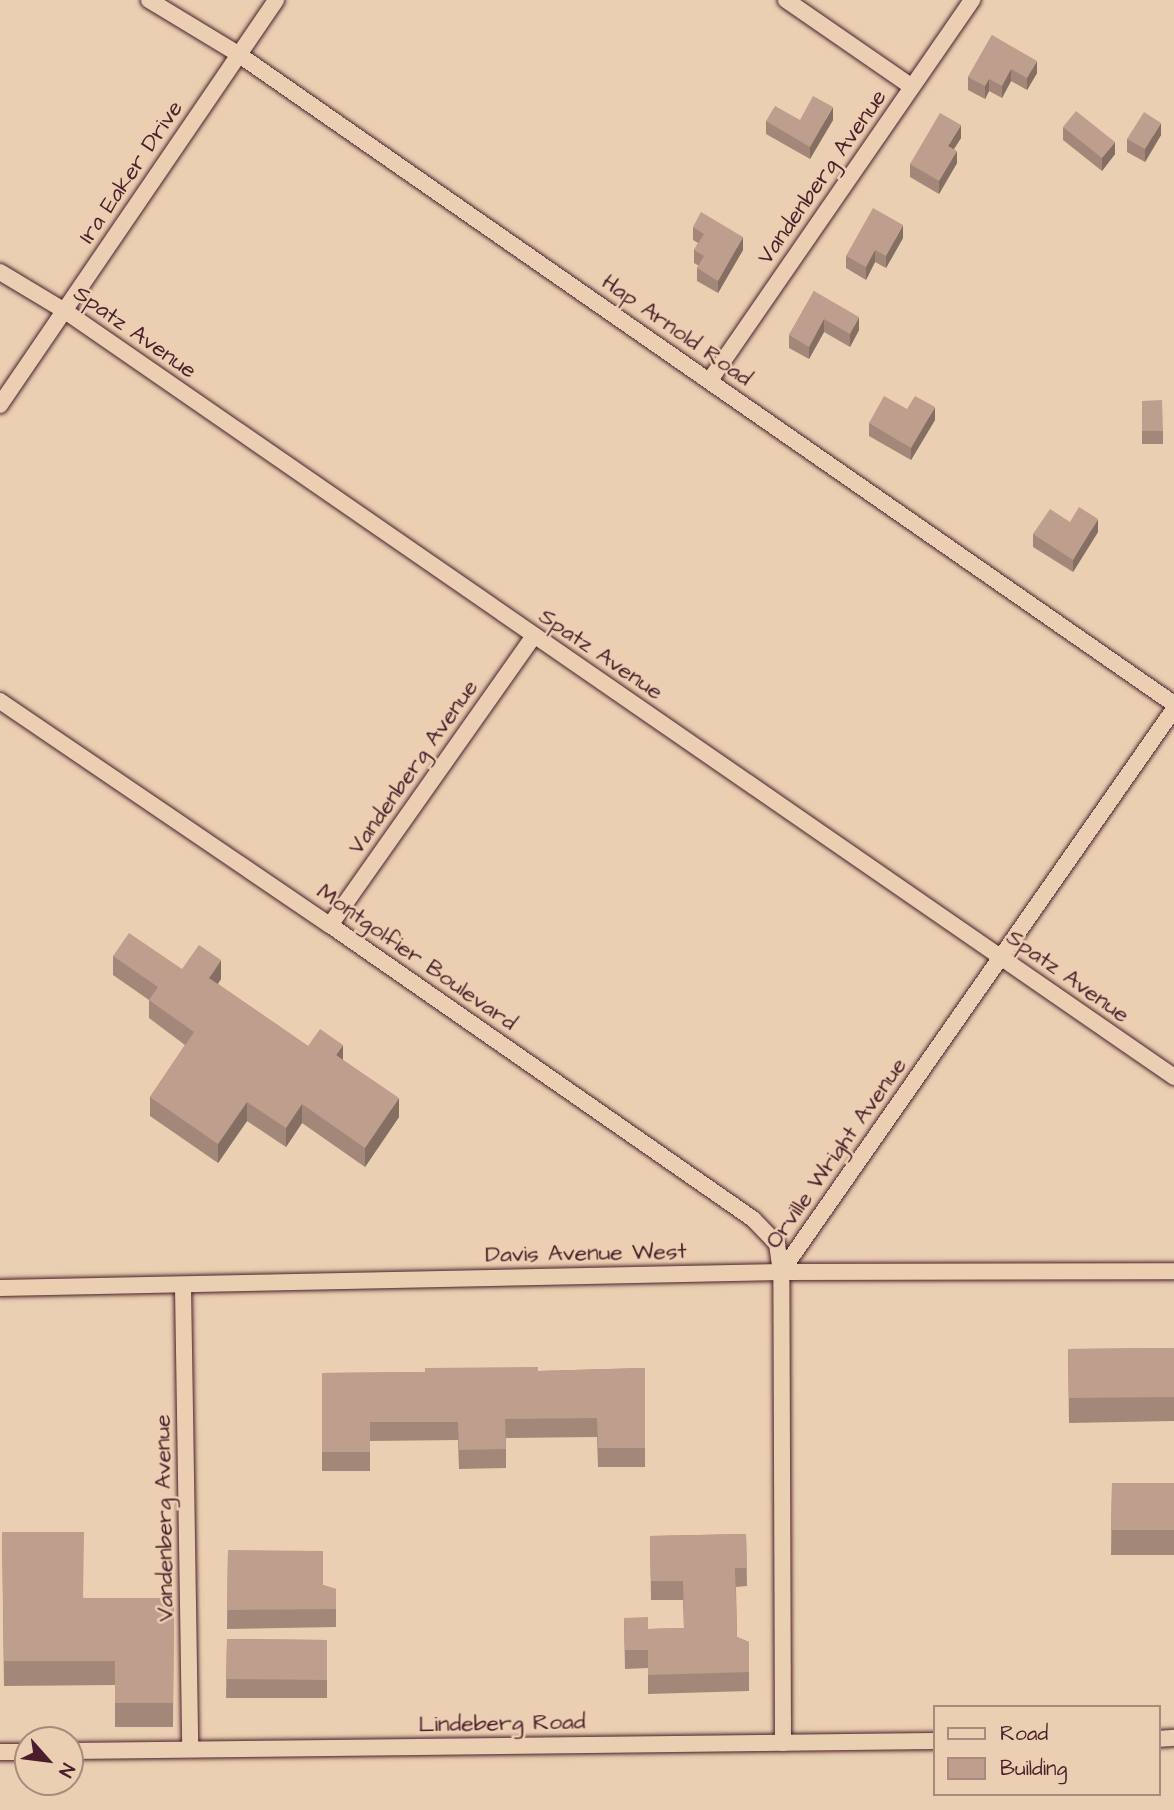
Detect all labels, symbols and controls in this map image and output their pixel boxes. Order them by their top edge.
street label: Vandenberg Avenue [751,84,893,270]
street label: Ira Eaker Drive [73,95,189,249]
street label: Hap Arnold Road [597,268,757,392]
street label: Spatz Avenue [68,279,202,385]
street label: Spatz Avenue [534,602,668,706]
street label: Vandenberg Avenue [342,674,484,860]
street label: Montgolfier Boulevard [312,877,522,1037]
street label: Spatz Avenue [1001,923,1135,1029]
street label: Orville Wright Avenue [760,1052,912,1254]
street label: Davis Avenue West [485,1237,687,1269]
street label: Vandenberg Avenue [148,1414,180,1622]
legend [932,1705,1160,1796]
street label: Lindeberg Road [418,1708,586,1738]
text: Road [1000,1719,1048,1748]
north arrow [14,1726,84,1796]
text: Building [1000,1754,1067,1783]
text: N [52,1759,81,1782]

